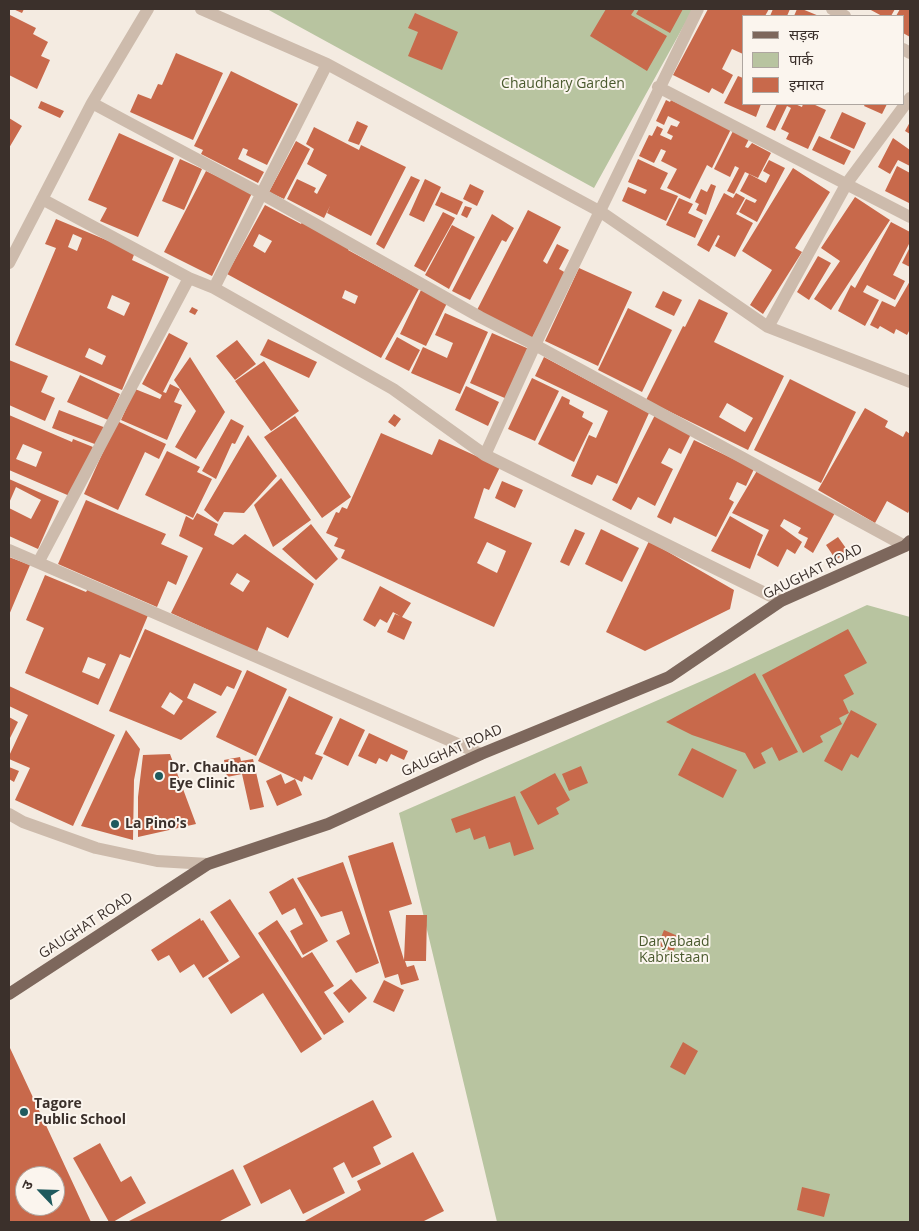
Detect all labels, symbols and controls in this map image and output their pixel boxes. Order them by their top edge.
legend [742,15,904,105]
text: सड़क [789,24,819,44]
text: पार्क [789,49,813,69]
text: इमारत [789,74,824,94]
park label: Chaudhary Garden [501,76,625,92]
street label: GAUGHAT ROAD [761,541,865,603]
street label: GAUGHAT ROAD [399,721,505,781]
place label: Dr. Chauhan Eye Clinic [169,760,256,792]
marker: Dr. Chauhan Eye Clinic [153,770,165,782]
place label: La Pino's [125,816,187,832]
marker: La Pino's [109,818,121,830]
street label: GAUGHAT ROAD [36,889,136,963]
park label: Daryabaad Kabristaan [638,934,710,966]
place label: Tagore Public School [34,1096,126,1128]
marker: Tagore Public School [18,1106,30,1118]
north arrow [15,1166,65,1216]
text: उ [16,1177,37,1193]

